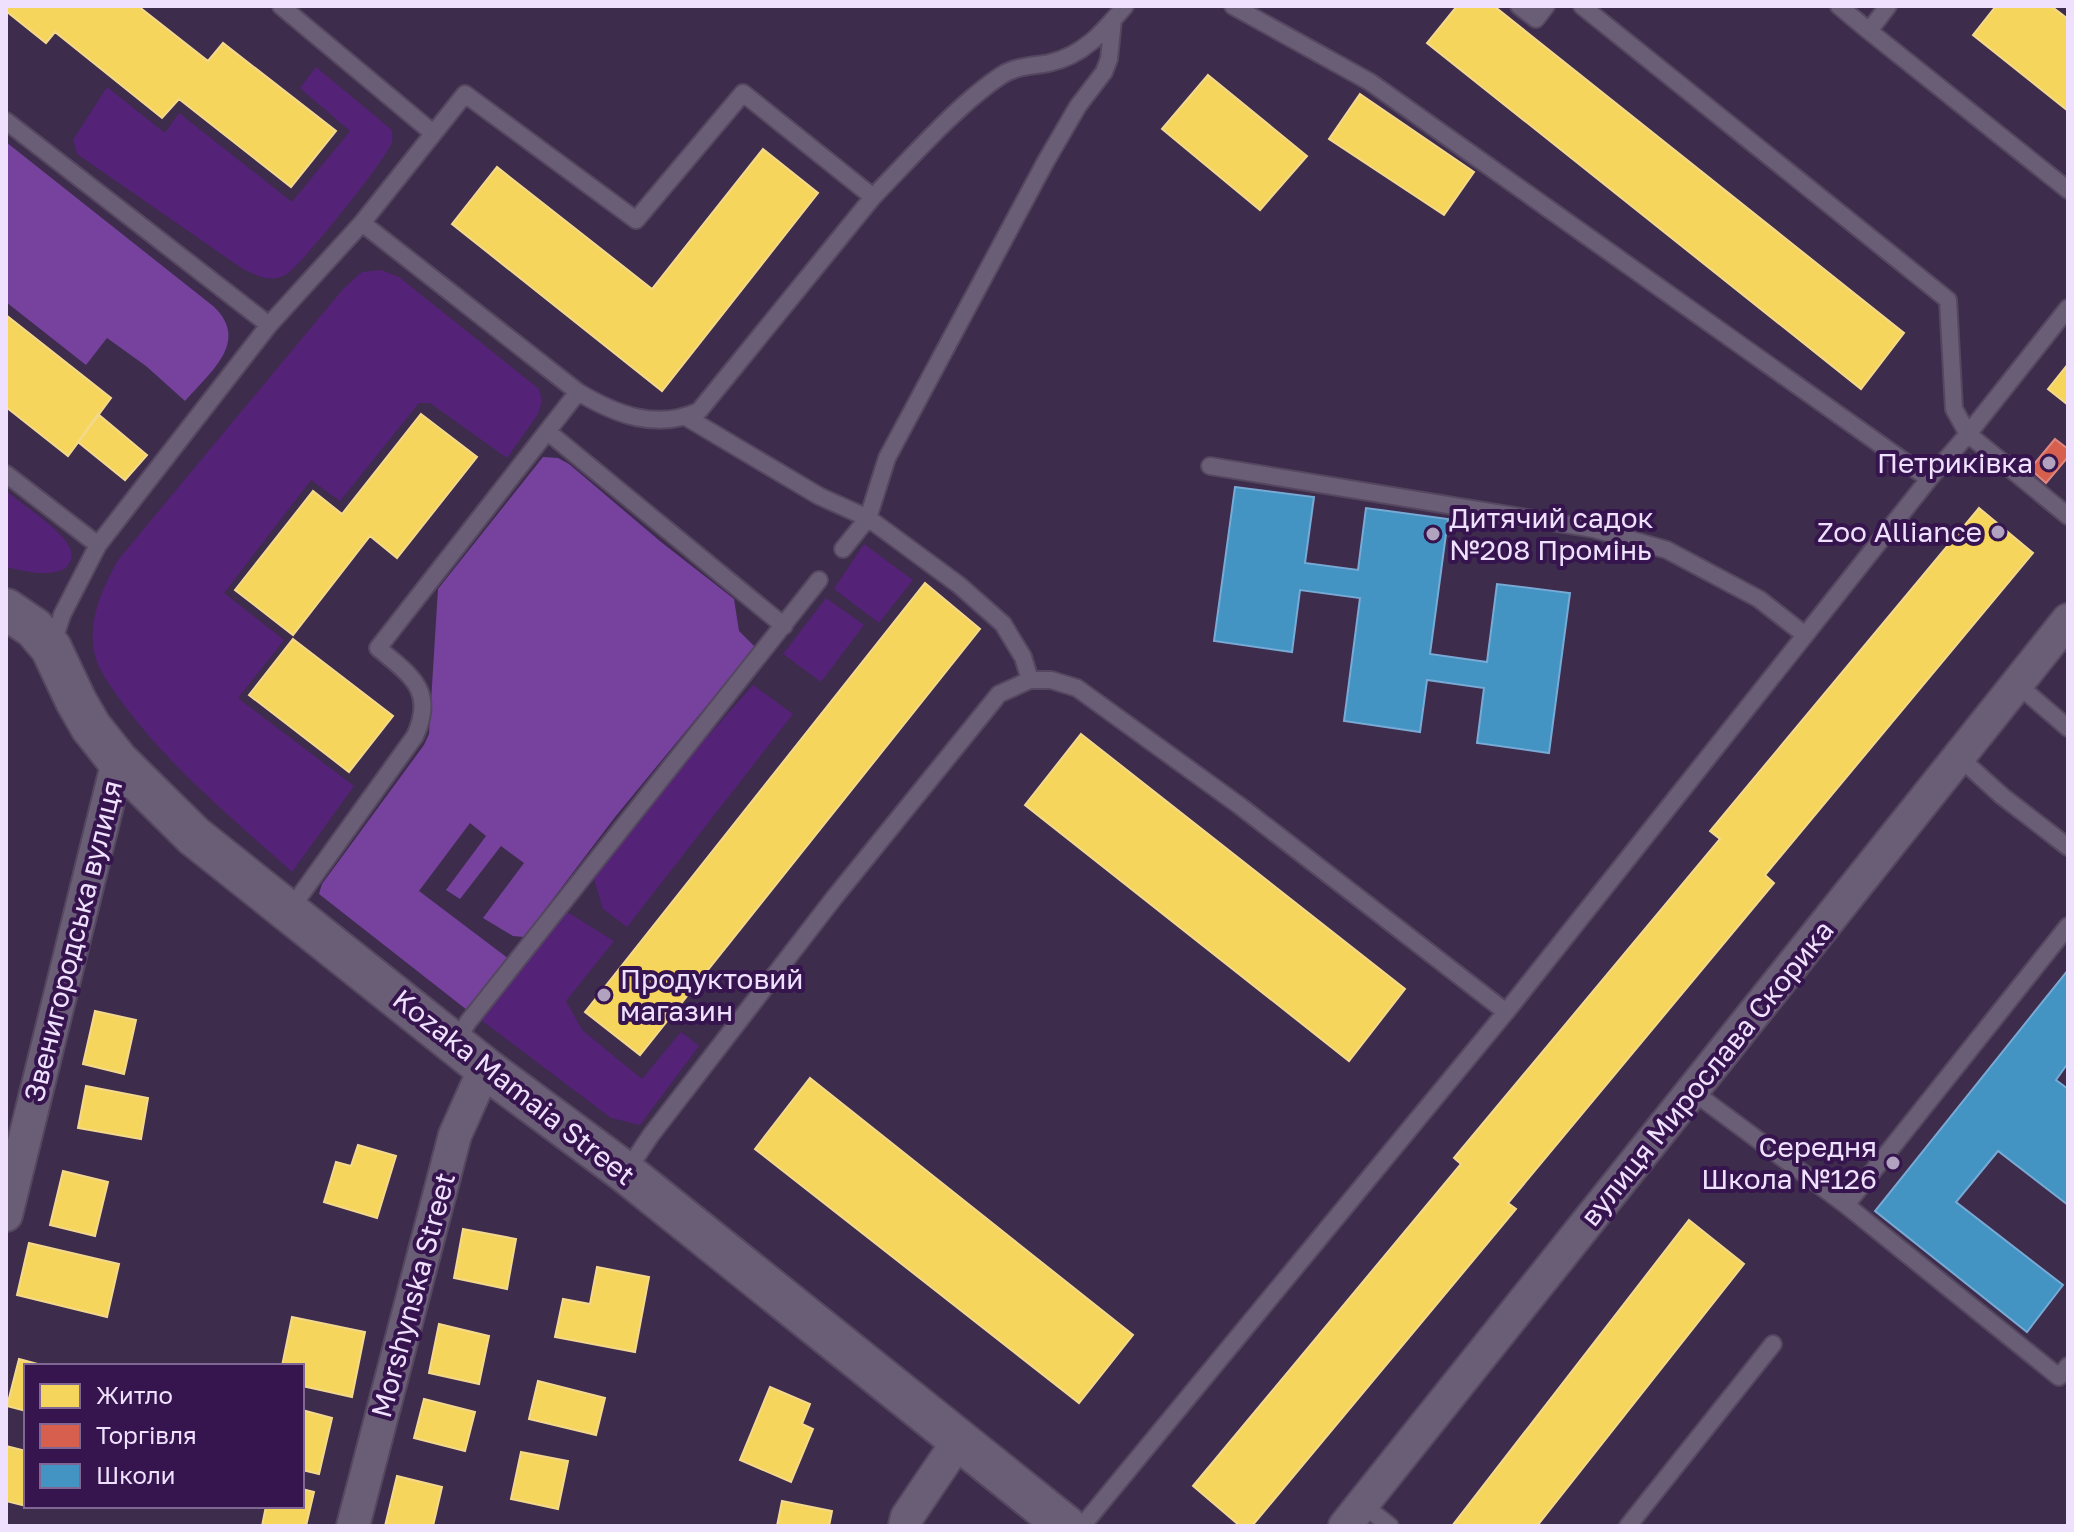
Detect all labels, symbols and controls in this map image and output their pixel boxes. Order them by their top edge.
place label: Петриківка [1877,446,2033,479]
marker: Петриківка [2040,454,2058,472]
place label: Дитячий садок №208 Промінь [1449,501,1654,566]
place label: Zoo Alliance [1817,515,1982,548]
marker: Zoo Alliance [1989,523,2007,541]
marker: Дитячий садок №208 Промінь [1424,525,1442,543]
street label: Звенигородська вулиця [17,777,128,1105]
street label: вулиця Мирослава Скорика [1573,913,1840,1232]
place label: Продуктовий магазин [620,962,803,1027]
street label: Kozaka Mamaia Street [387,982,642,1191]
marker: Продуктовий магазин [595,986,613,1004]
place label: Середня Школа №126 [1701,1130,1877,1195]
marker: Середня Школа №126 [1884,1154,1902,1172]
street label: Morshynska Street [364,1169,461,1421]
legend [24,1364,304,1508]
text: Житло [96,1380,173,1409]
text: Торгівля [96,1420,197,1449]
text: Школи [96,1460,175,1489]

